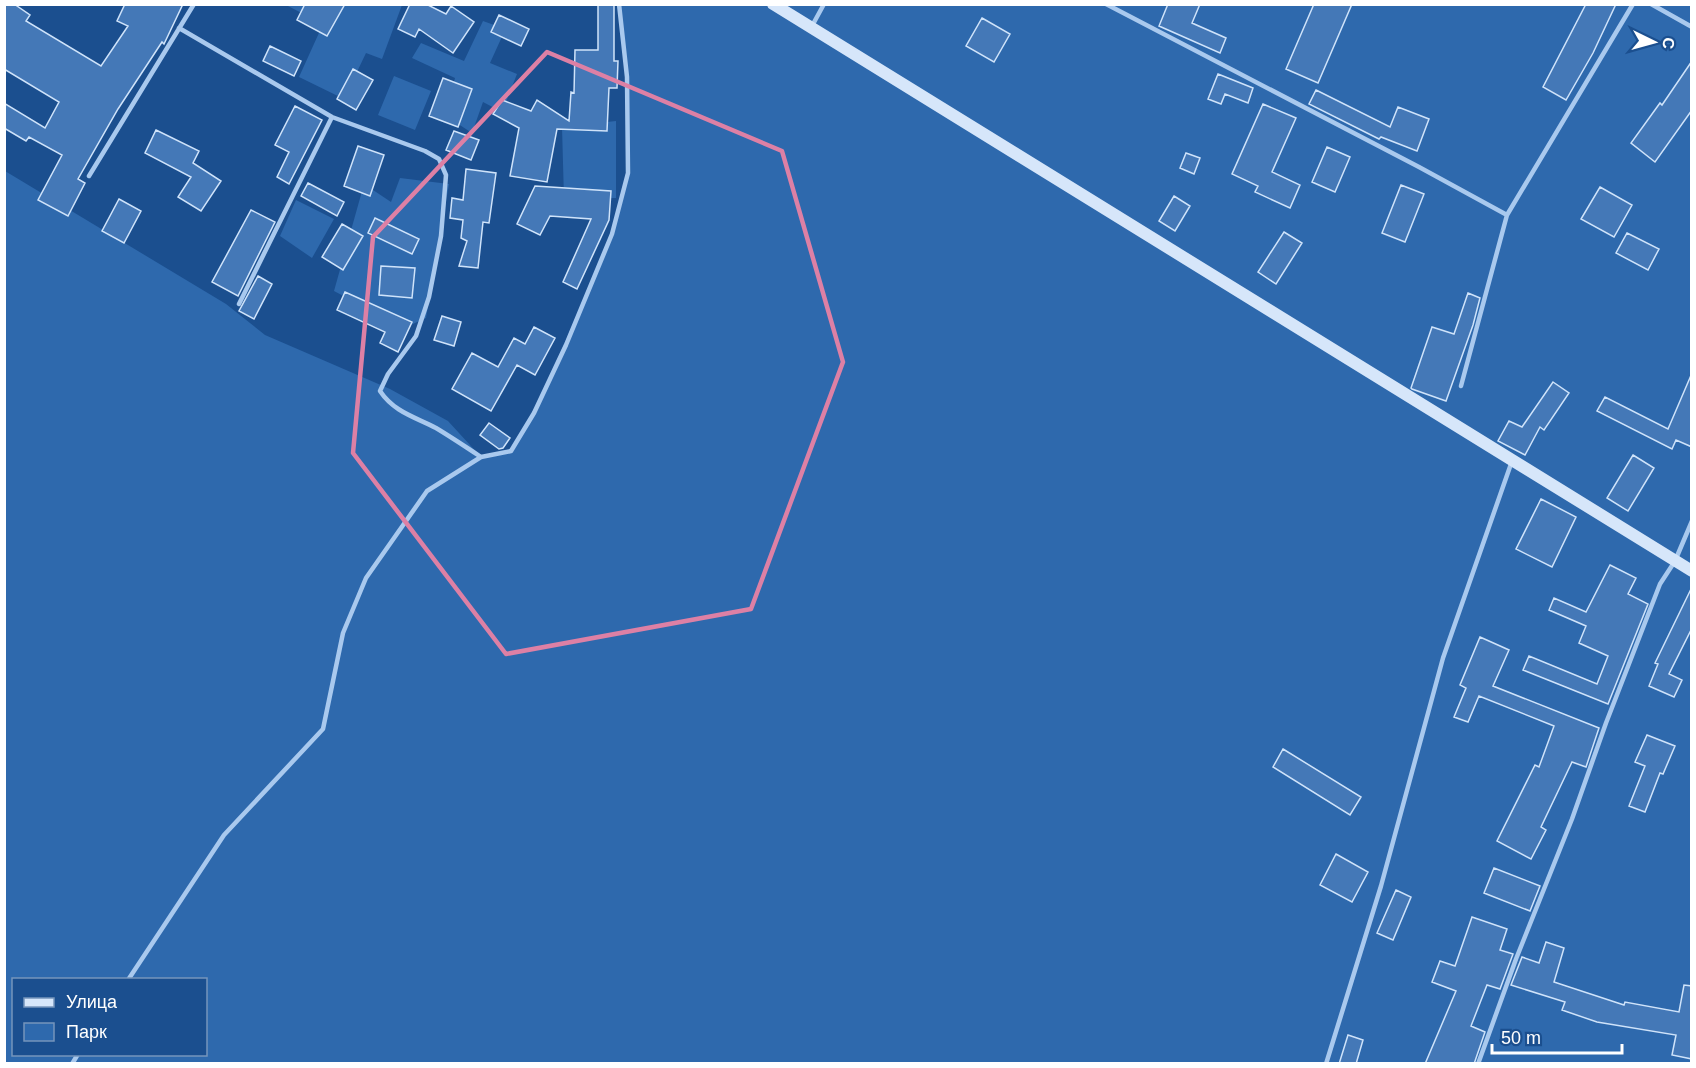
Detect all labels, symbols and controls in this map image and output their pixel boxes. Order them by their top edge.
north arrow [1624,12,1684,72]
text: С [1659,37,1677,50]
legend [12,978,207,1056]
text: Улица [66,992,118,1012]
scale bar [1492,1017,1622,1055]
text: Парк [66,1022,107,1042]
text: 50 m [1501,1028,1541,1048]

